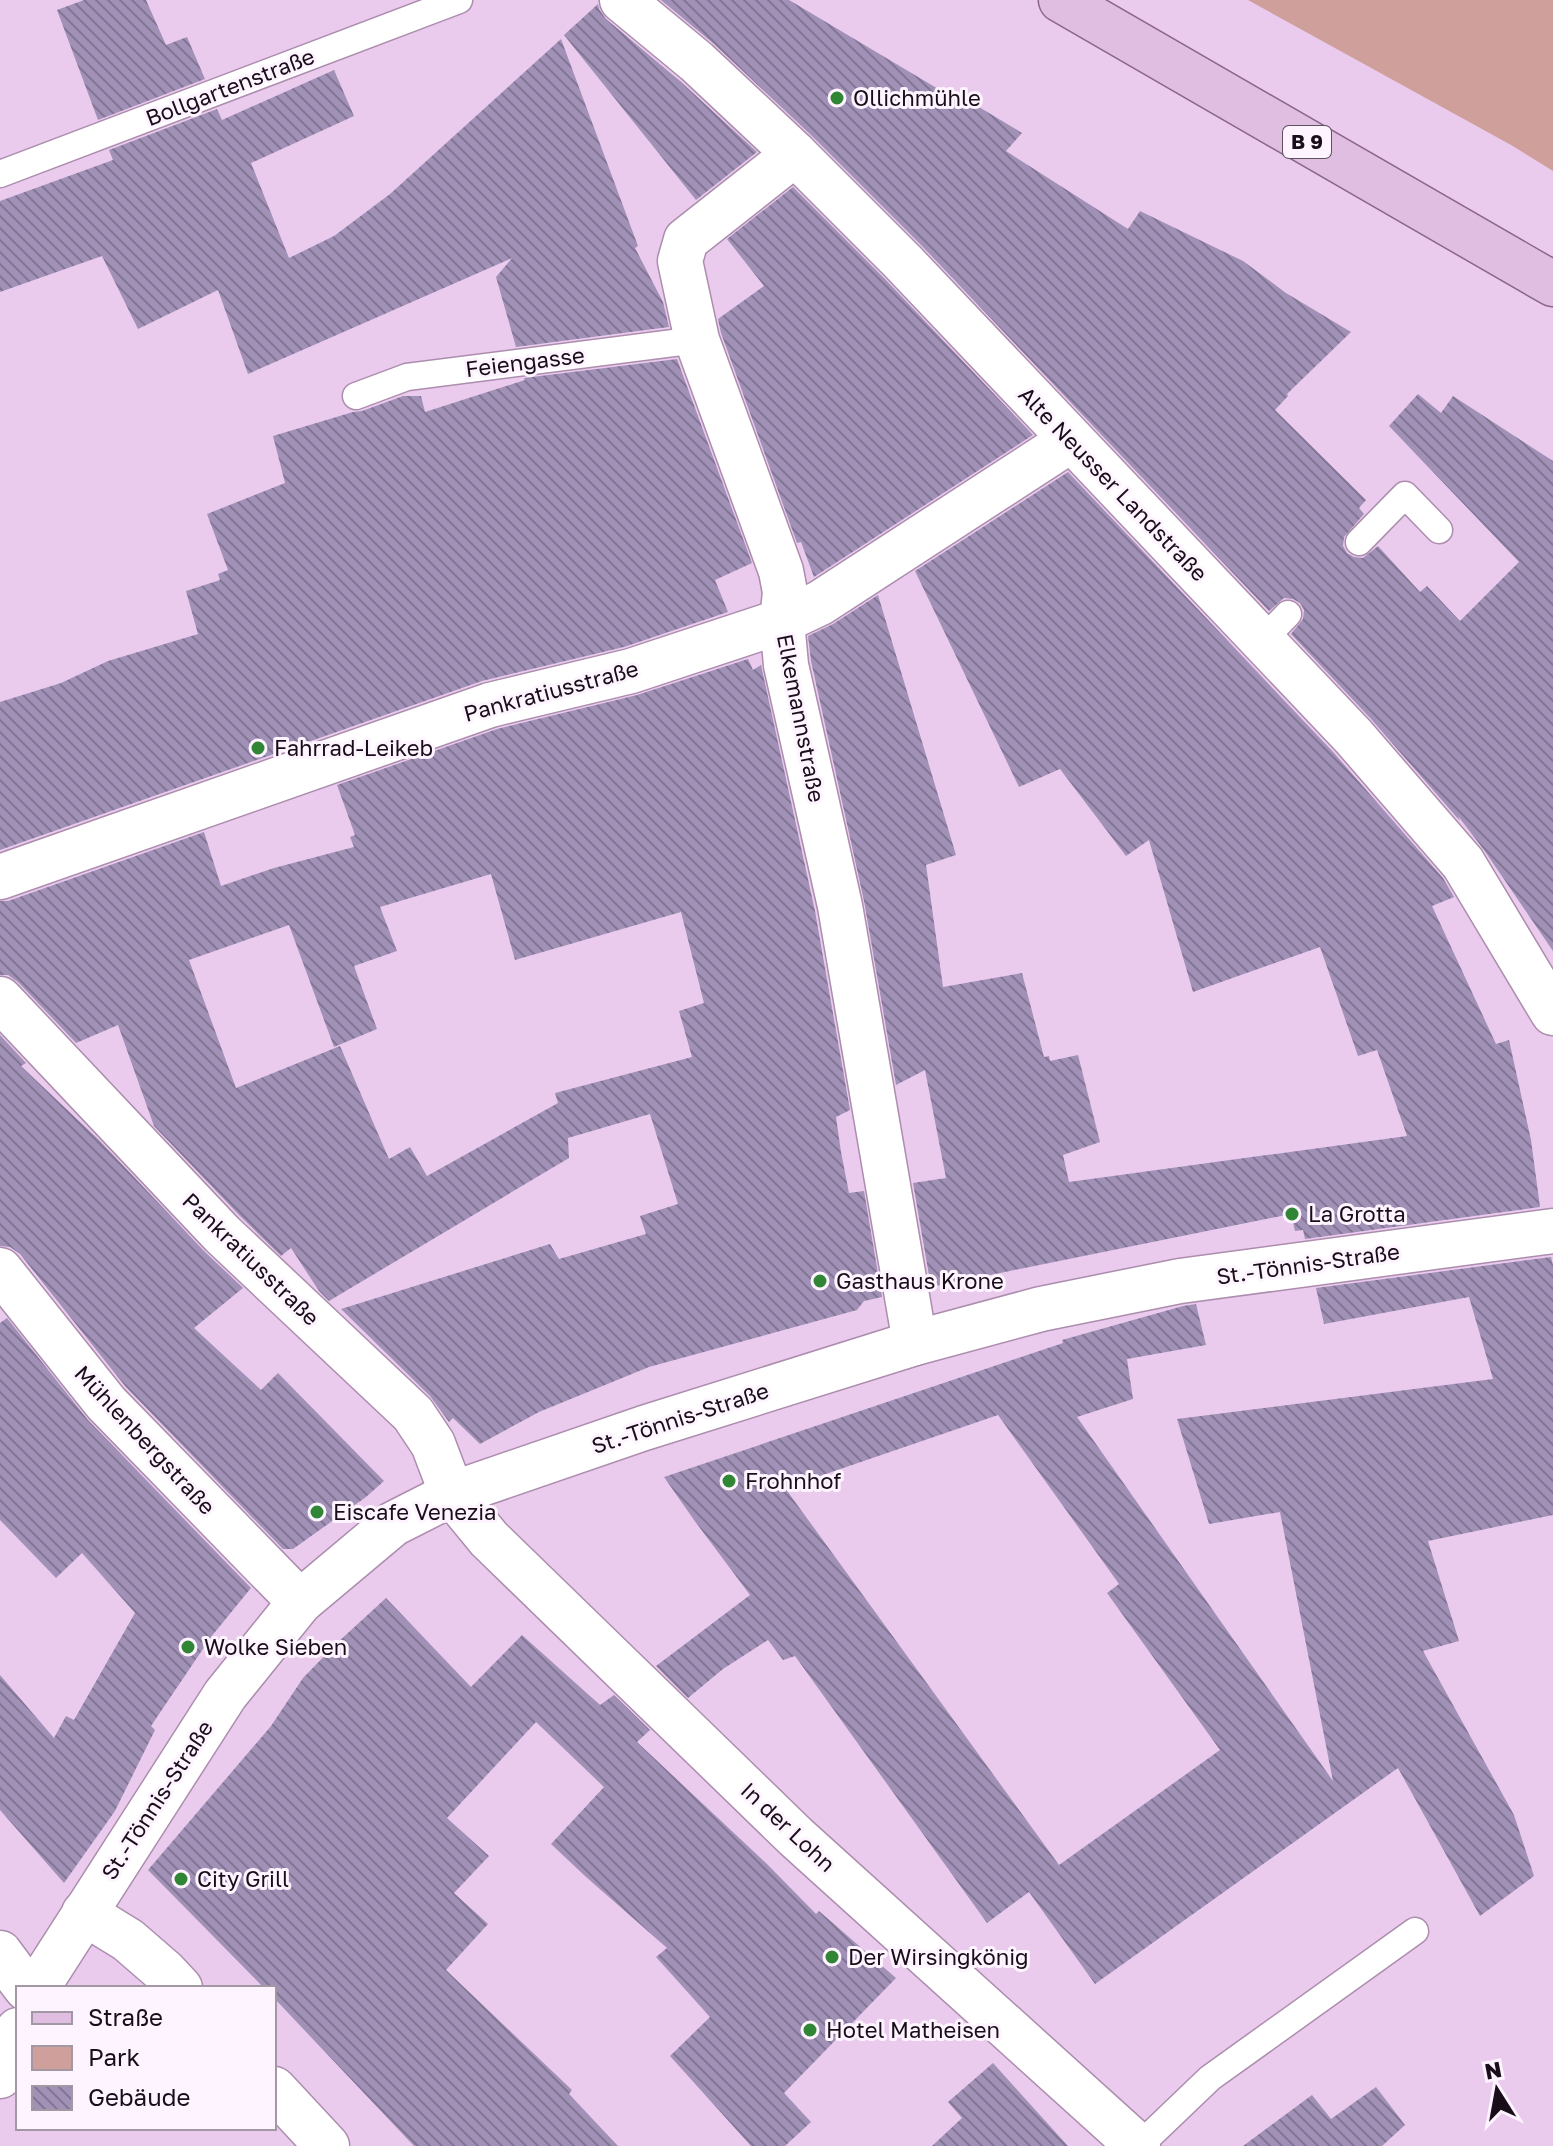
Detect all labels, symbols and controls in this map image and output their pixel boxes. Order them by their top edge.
street label: Bollgartenstraße [142,42,318,131]
place label: Ollichmühle [853,84,981,111]
marker: Ollichmühle [828,89,846,107]
road number: B 9 [1283,126,1331,158]
street label: Feiengasse [464,341,586,382]
street label: Alte Neusser Landstraße [1013,381,1213,587]
street label: Elkemannstraße [772,631,831,804]
street label: Pankratiusstraße [461,654,641,727]
place label: Fahrrad-Leikeb [274,734,433,761]
marker: Fahrrad-Leikeb [249,739,267,757]
street label: Pankratiusstraße [177,1187,325,1331]
place label: La Grotta [1308,1200,1406,1227]
marker: La Grotta [1283,1205,1301,1223]
street label: St.-Tönnis-Straße [1215,1237,1401,1290]
place label: Gasthaus Krone [836,1267,1004,1294]
marker: Gasthaus Krone [811,1272,829,1290]
street label: Mühlenbergstraße [69,1360,221,1520]
street label: St.-Tönnis-Straße [588,1376,772,1459]
place label: Frohnhof [745,1467,841,1494]
marker: Frohnhof [720,1472,738,1490]
place label: Eiscafe Venezia [333,1498,496,1525]
marker: Eiscafe Venezia [308,1503,326,1521]
place label: Wolke Sieben [204,1633,347,1660]
marker: Wolke Sieben [179,1638,197,1656]
street label: St.-Tönnis-Straße [95,1715,218,1885]
street label: In der Lohn [736,1776,841,1877]
place label: City Grill [197,1865,289,1892]
marker: City Grill [172,1870,190,1888]
place label: Der Wirsingkönig [848,1943,1029,1970]
marker: Der Wirsingkönig [823,1948,841,1966]
legend [16,1986,276,2130]
text: Straße [88,2002,163,2031]
place label: Hotel Matheisen [826,2016,1000,2043]
marker: Hotel Matheisen [801,2021,819,2039]
text: Park [88,2042,140,2071]
north arrow [1457,2050,1537,2130]
text: N [1482,2055,1504,2085]
text: Gebäude [88,2082,190,2111]

